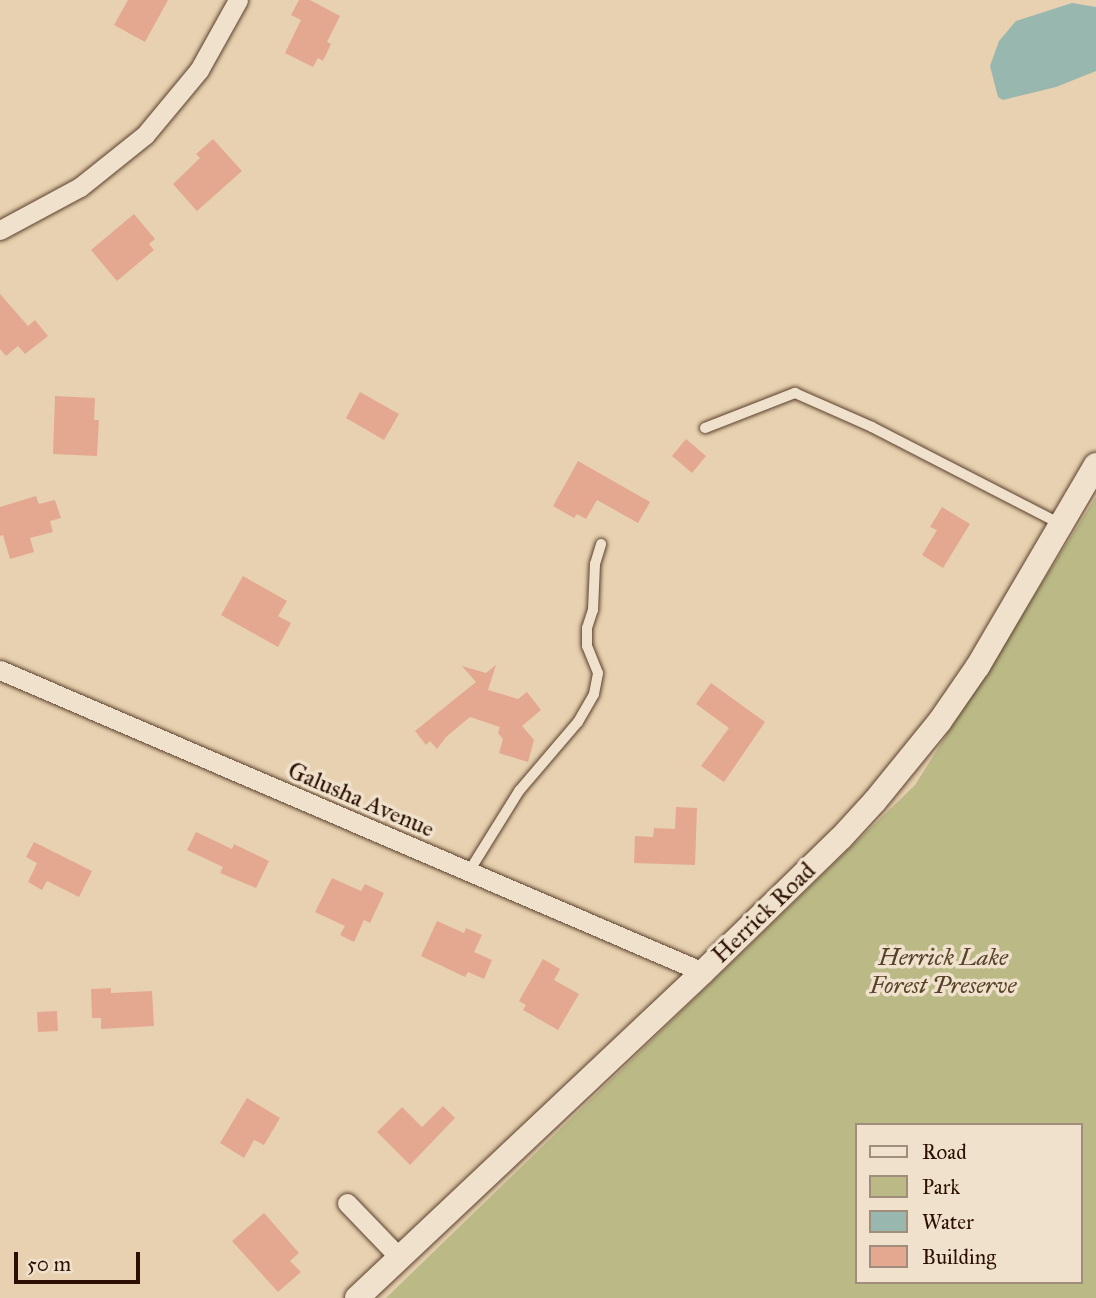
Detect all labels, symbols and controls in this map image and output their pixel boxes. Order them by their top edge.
street label: Galusha Avenue [283,756,439,844]
street label: Herrick Road [706,857,822,969]
park label: Herrick Lake Forest Preserve [869,944,1017,1000]
legend [855,1123,1082,1284]
text: Road [922,1139,967,1165]
text: Park [922,1174,960,1200]
text: Water [922,1209,974,1235]
scale bar [18,1238,144,1282]
text: Building [922,1244,996,1270]
text: 50 m [27,1251,71,1277]

